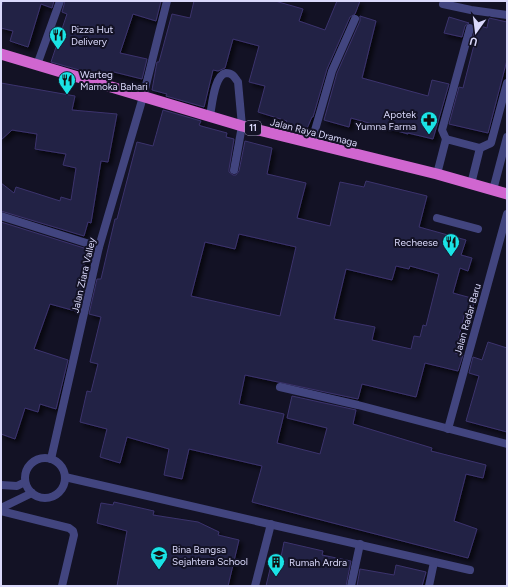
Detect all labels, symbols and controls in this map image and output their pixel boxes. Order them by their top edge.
north arrow [456,12,496,52]
place label: Pizza Hut Delivery [71,23,114,48]
restaurant icon: Pizza Hut Delivery [48,25,68,50]
text: U [468,34,479,48]
place label: Warteg Mamoka Bahari [80,68,148,93]
restaurant icon: Warteg Mamoka Bahari [57,70,77,95]
place label: Apotek Yumna Farma [356,108,416,133]
pharmacy icon: Apotek Yumna Farma [419,110,439,135]
street label: Jalan Raya Dramaga [269,115,359,150]
road number: 11 [245,121,261,135]
restaurant icon: Recheese [441,232,461,257]
street label: Jalan Ziara Valley [68,235,99,314]
place label: Recheese [394,236,439,249]
street label: Jalan Radar Baru [451,282,484,356]
place label: Bina Bangsa Sejahtera School [172,543,248,568]
school or university icon: Bina Bangsa Sejahtera School [149,545,169,570]
building icon: Rumah Ardra [266,552,286,577]
place label: Rumah Ardra [289,556,347,569]

